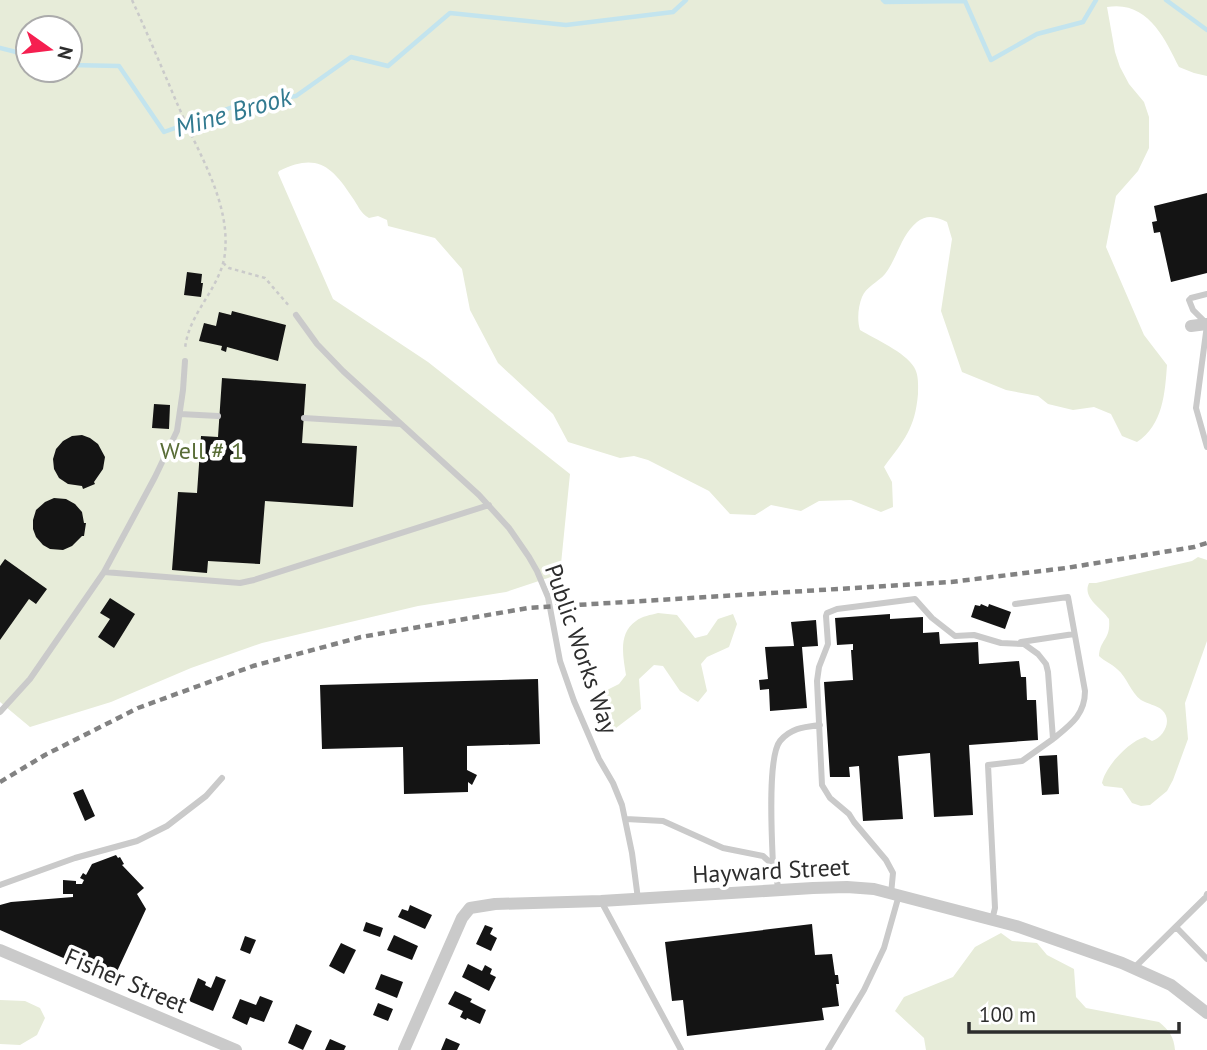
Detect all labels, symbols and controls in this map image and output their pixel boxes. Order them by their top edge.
north arrow [14,14,84,84]
text: N [52,44,79,62]
water label: Mine Brook [171,79,296,144]
park label: Well # 1 [160,435,244,466]
street label: Public Works Way [538,560,625,738]
street label: Hayward Street [691,851,851,890]
street label: Fisher Street [60,941,192,1020]
scale bar [969,990,1179,1034]
text: 100 m [979,1001,1036,1028]

